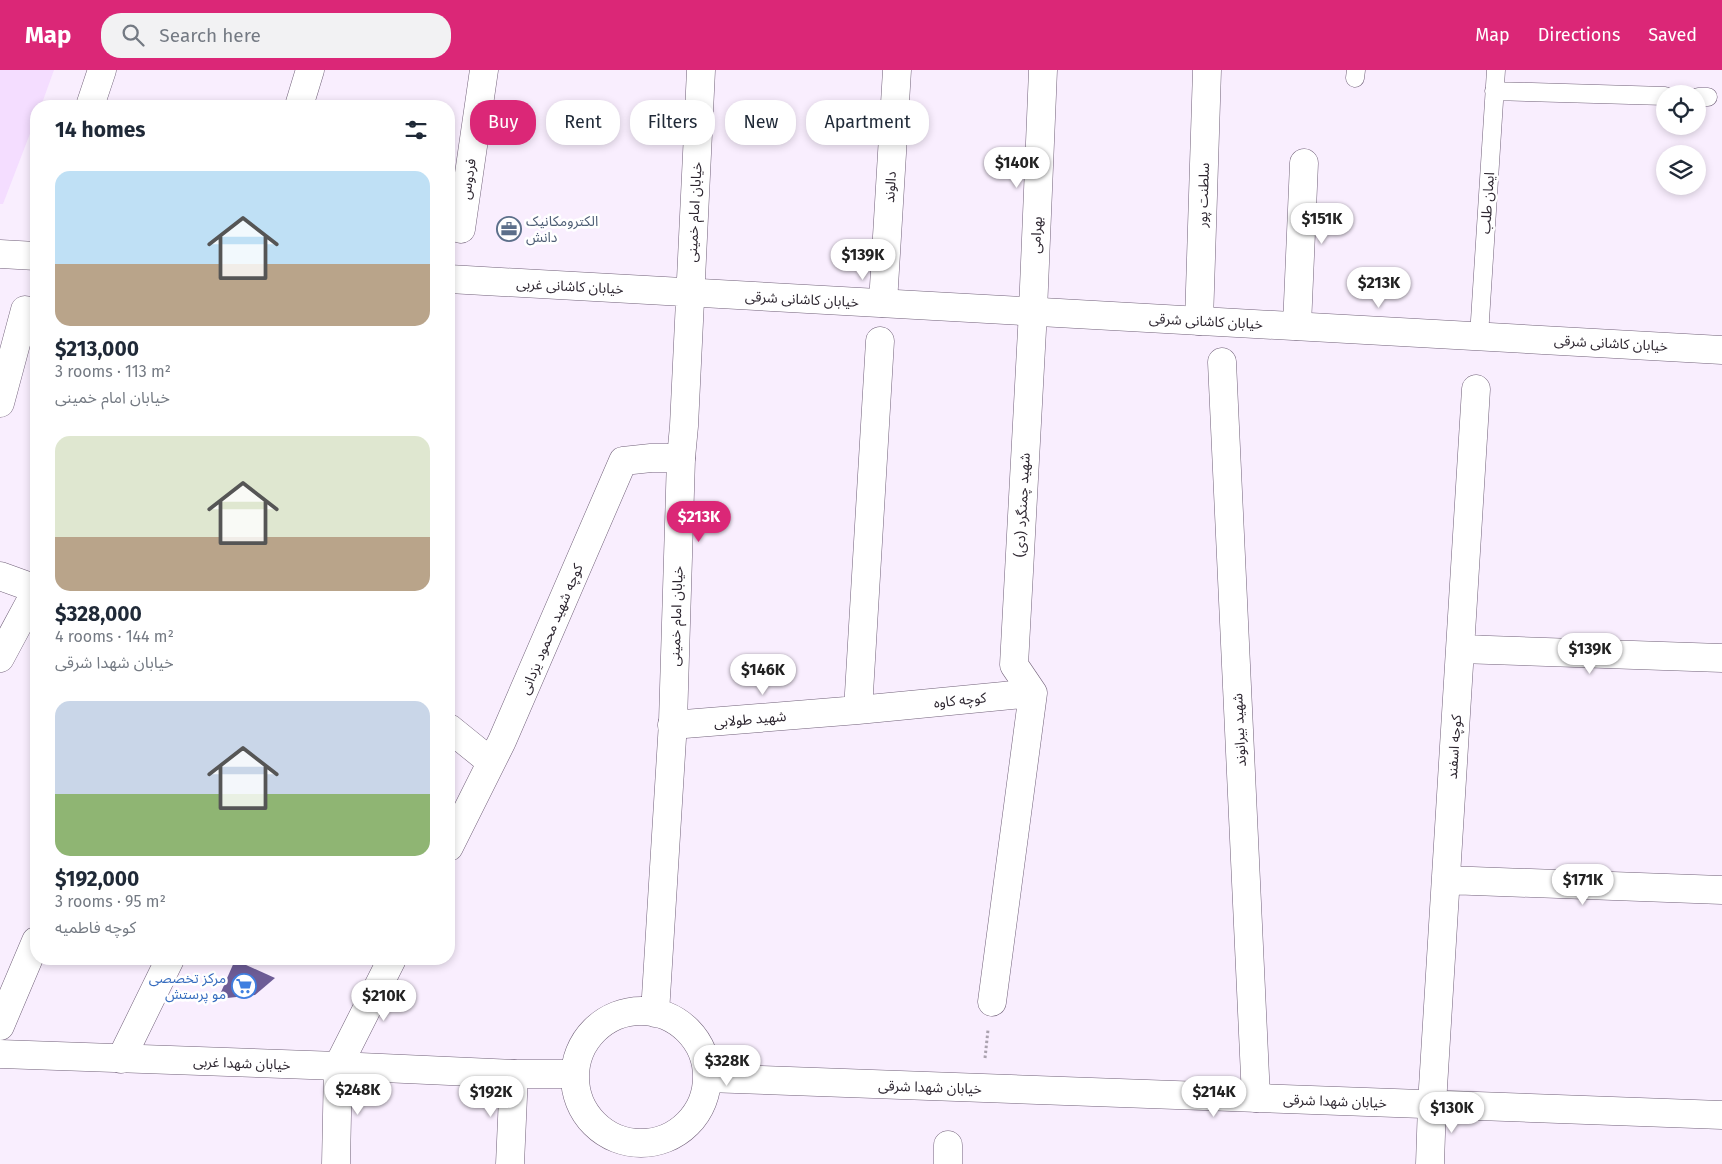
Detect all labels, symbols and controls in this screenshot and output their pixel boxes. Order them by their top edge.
search box [101,13,451,58]
text: Map [25,21,71,49]
icon: search [119,21,147,49]
text: Search here [159,24,261,47]
text: Map [1475,24,1510,46]
text: Directions [1538,24,1620,46]
text: Saved [1648,24,1697,46]
map controls [1656,85,1706,195]
button: locate [1656,85,1706,135]
chip: Buy [470,100,536,145]
chip: Rent [546,100,620,145]
chip: Filters [630,100,715,145]
chip: New [725,100,796,145]
chip: Apartment [806,100,929,145]
icon: filters [402,116,430,144]
text: 14 homes [55,117,145,143]
button: layers [1656,145,1706,195]
pin: $140K [982,146,1052,189]
text: $140K [995,153,1039,172]
street label: فردوس [457,157,480,201]
street label: خیابان امام خمینی [683,161,708,263]
street label: سلطنت پور [1194,162,1214,229]
street label: دالوند [881,170,900,203]
street label: ایمان طلب [1477,172,1498,235]
pin: $151K [1287,202,1357,245]
icon: home [198,203,288,293]
text: $151K [1302,209,1342,228]
place label: الکترومکانیک دانش [526,213,598,246]
office icon: الکترومکانیک دانش [496,216,522,242]
street label: بهرامی [1027,216,1046,254]
pin: $139K [828,238,898,281]
text: $139K [842,245,884,264]
pin: $213K [1344,266,1414,309]
text: $213K [1358,273,1400,292]
street label: خیابان کاشانی غربی [516,275,624,298]
street label: خیابان کاشانی شرقی [745,288,859,311]
street label: خیابان کاشانی شرقی [1149,310,1263,333]
street label: خیابان کاشانی شرقی [1554,332,1668,355]
text: $213,000 [55,336,139,362]
text: 3 rooms · 113 m² [55,362,171,381]
text: خیابان امام خمینی [55,388,170,407]
street label: شهید چمنگرد (دی) [1011,452,1035,558]
icon: home [198,468,288,558]
pin: $213K [664,500,734,543]
text: $213K [678,507,720,526]
street label: کوچه شهید محمود یزدانی [516,561,588,698]
street label: خیابان امام خمینی [666,565,689,667]
text: $328,000 [55,601,142,627]
text: 4 rooms · 144 m² [55,627,174,646]
pin: $139K [1555,632,1625,675]
text: $139K [1569,639,1611,658]
text: خیابان شهدا شرقی [55,653,174,672]
pin: $146K [728,654,798,696]
text: $146K [741,660,785,679]
street label: کوچه کاوه [933,689,988,713]
street label: شهید بیرانوند [1229,693,1250,767]
street label: شهید طولابی [713,708,787,731]
street label: کوچه اسفند [1444,714,1466,780]
icon: home [198,733,288,823]
pin: $171K [1548,864,1618,906]
text: $192,000 [55,866,139,892]
text: $171K [1563,870,1603,889]
text: 3 rooms · 95 m² [55,892,166,911]
text: کوچه فاطمیه [55,918,136,937]
place label: مرکز تخصصی مو پرستش [149,970,226,1004]
supermarket icon: مرکز تخصصی مو پرستش [231,973,257,999]
pin: $210K [349,980,419,1022]
text: $210K [362,986,406,1005]
pin: $328K [692,1044,762,1087]
text: $328K [705,1051,749,1070]
street label: خیابان شهدا غربی [193,1053,291,1074]
pin: $248K [323,1074,393,1116]
pin: $192K [456,1076,526,1118]
pin: $214K [1179,1076,1249,1118]
street label: خیابان شهدا شرقی [878,1077,982,1098]
text: $248K [336,1080,380,1099]
text: $192K [470,1082,512,1101]
text: $214K [1192,1082,1236,1101]
street label: خیابان شهدا شرقی [1283,1091,1387,1112]
pin: $130K [1417,1092,1487,1134]
text: $130K [1430,1098,1474,1117]

